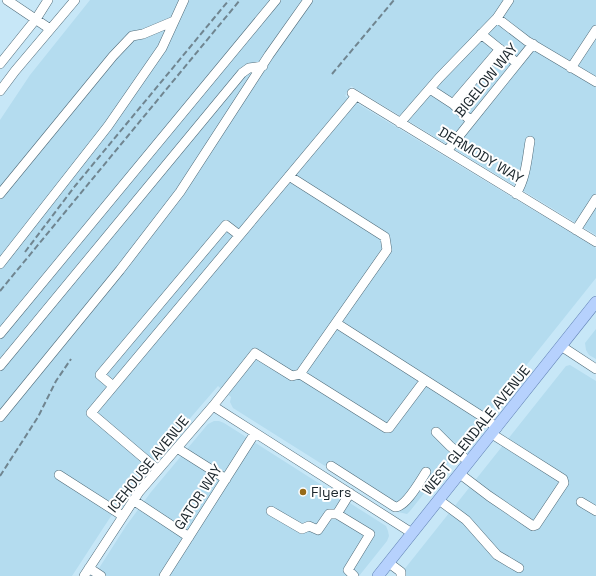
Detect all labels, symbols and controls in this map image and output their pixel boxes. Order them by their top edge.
street label: BIGELOW WAY [451,39,522,121]
street label: DERMODY WAY [435,123,527,188]
street label: WEST GLENDALE AVENUE [418,361,534,499]
street label: ICEHOUSE AVENUE [104,412,193,516]
street label: GATOR WAY [170,460,226,533]
place label: Flyers [311,483,351,501]
marker: Flyers [298,487,308,497]

